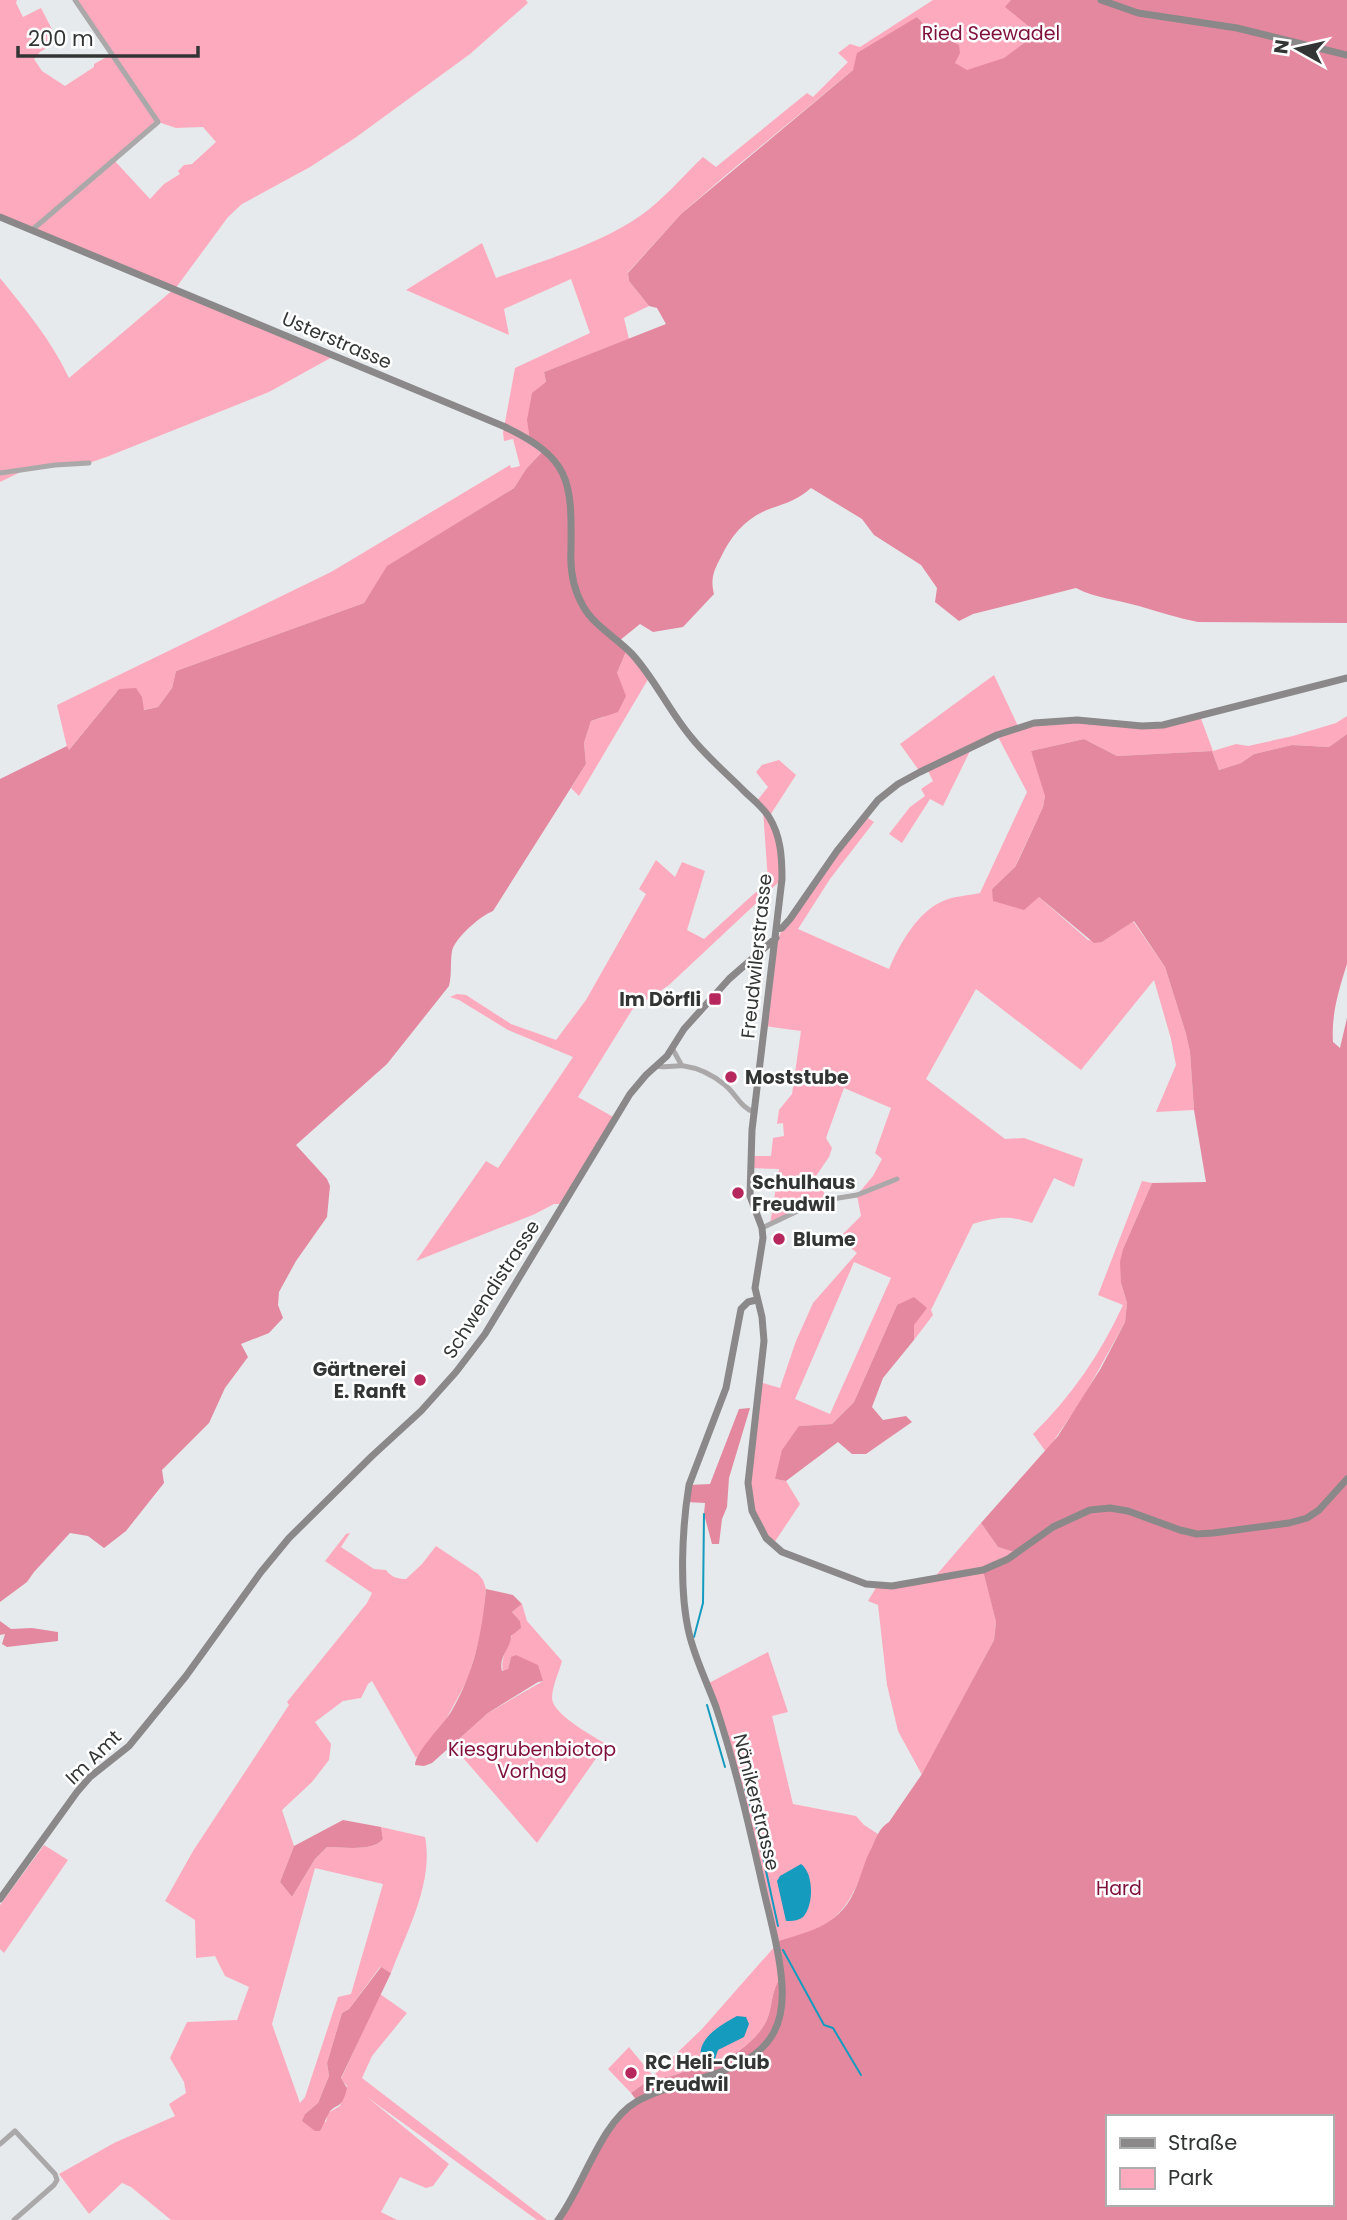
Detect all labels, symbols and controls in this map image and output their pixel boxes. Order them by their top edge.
scale bar [18,14,198,58]
north arrow [1263,14,1333,84]
park label: Ried Seewadel [922,20,1060,47]
text: 200 m [28,24,94,53]
text: N [1267,38,1296,56]
street label: Usterstrasse [278,305,396,376]
street label: Freudwilerstrasse [734,872,779,1040]
place label: Im Dörfli [619,986,701,1013]
marker: Im Dörfli [707,991,723,1007]
place label: Moststube [745,1064,849,1091]
marker: Moststube [723,1069,739,1085]
place label: Schulhaus Freudwil [752,1169,856,1218]
marker: Schulhaus Freudwil [730,1185,746,1201]
street label: Schwendistrasse [436,1215,546,1364]
place label: Blume [793,1226,856,1253]
marker: Blume [771,1231,787,1247]
place label: Gärtnerei E. Ranft [313,1356,406,1405]
marker: Gärtnerei E. Ranft [412,1372,428,1388]
street label: Im Amt [59,1724,127,1791]
street label: Nänikerstrasse [726,1731,787,1873]
park label: Kiesgrubenbiotop Vorhag [448,1736,616,1785]
park label: Hard [1096,1875,1142,1902]
place label: RC Heli-Club Freudwil [645,2049,770,2098]
marker: RC Heli-Club Freudwil [623,2065,639,2081]
legend [1106,2115,1333,2206]
text: Straße [1168,2128,1237,2157]
text: Park [1168,2163,1213,2192]

